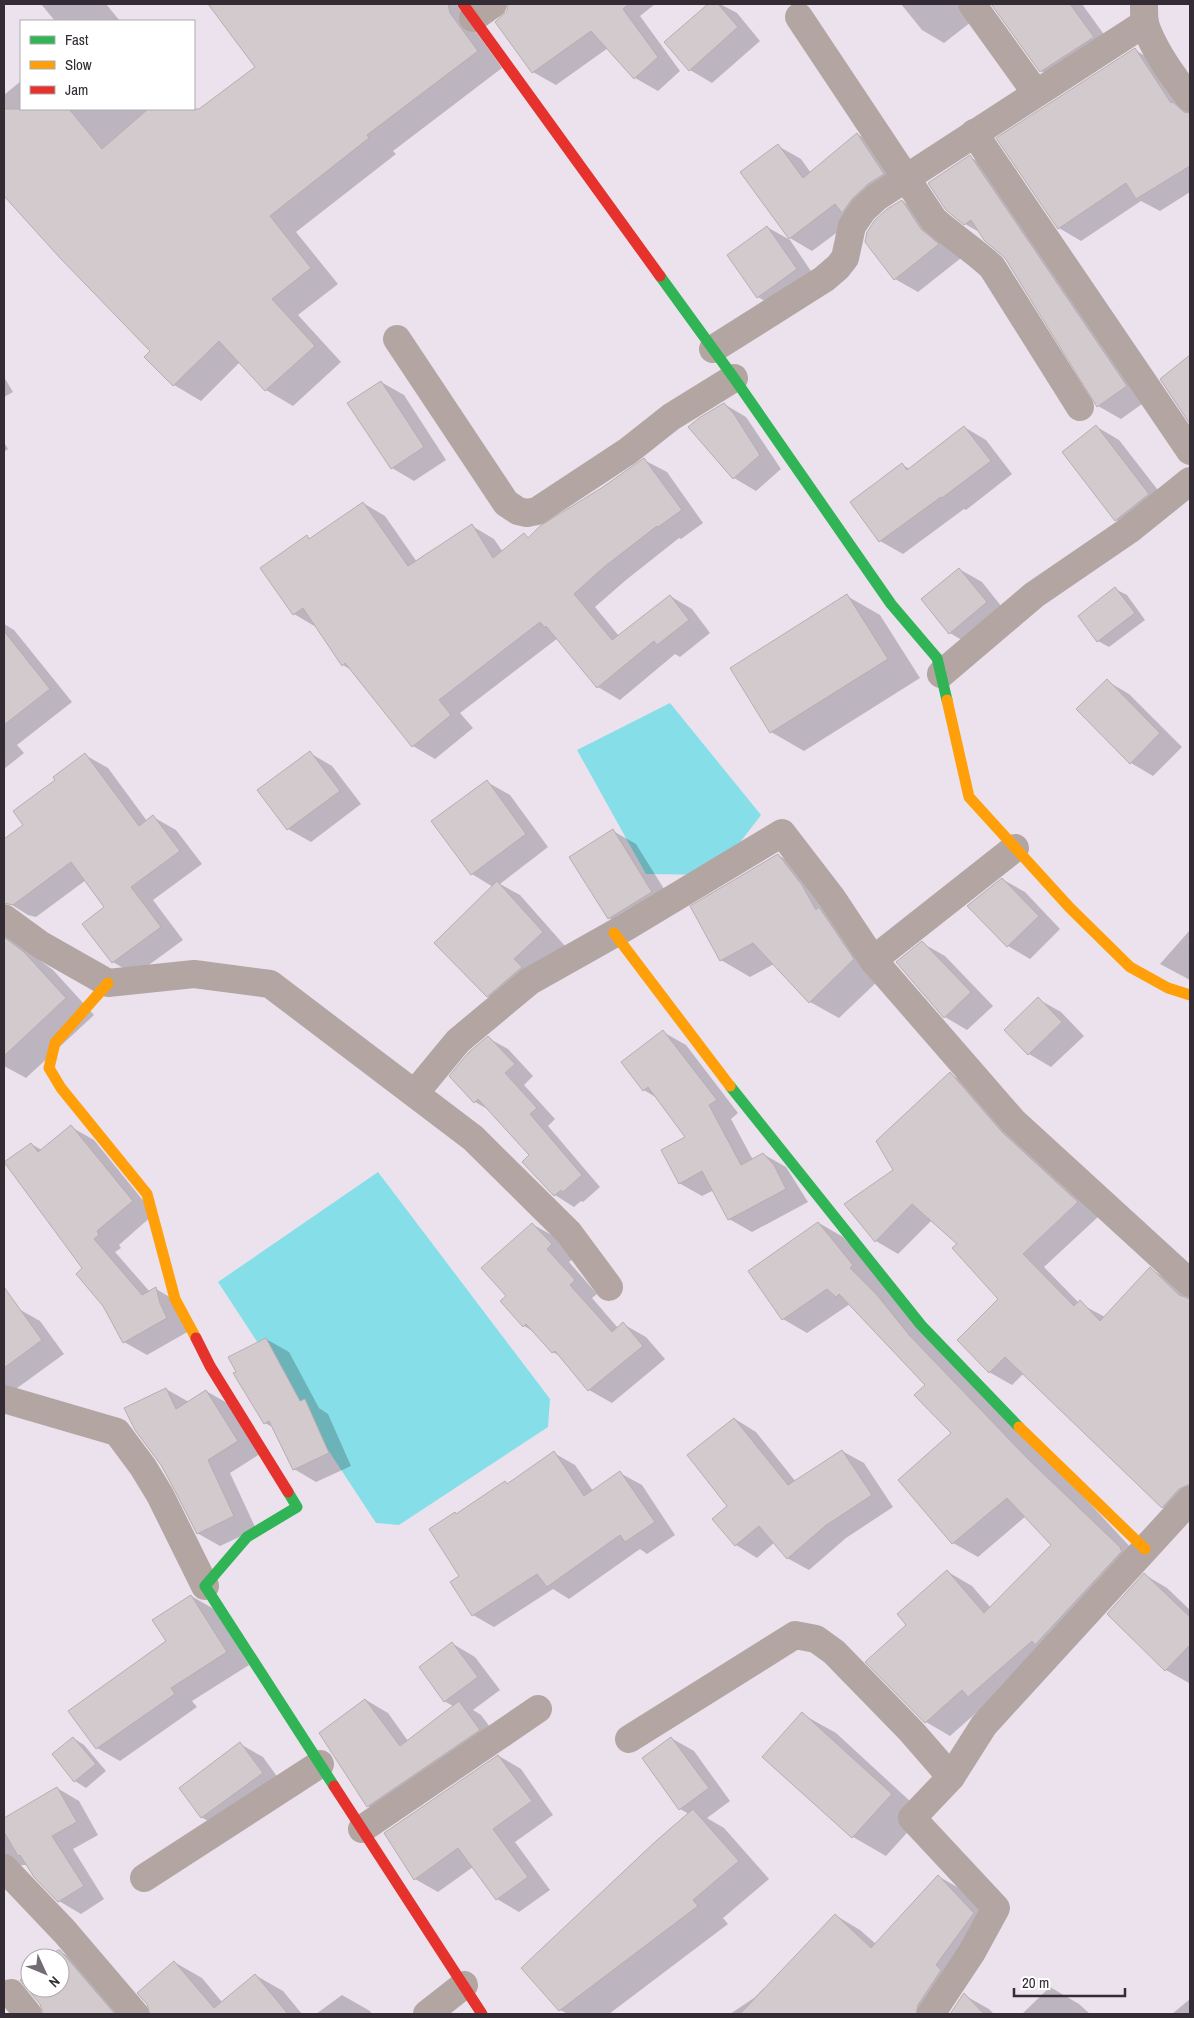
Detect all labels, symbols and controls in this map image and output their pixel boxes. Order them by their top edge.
legend [20,20,195,110]
text: Fast [65,29,89,50]
text: Slow [65,54,92,75]
text: Jam [65,79,88,100]
north arrow [20,1948,70,1998]
scale bar [1014,1966,1125,1998]
text: 20 m [1022,1972,1049,1993]
text: N [45,1973,64,1991]

